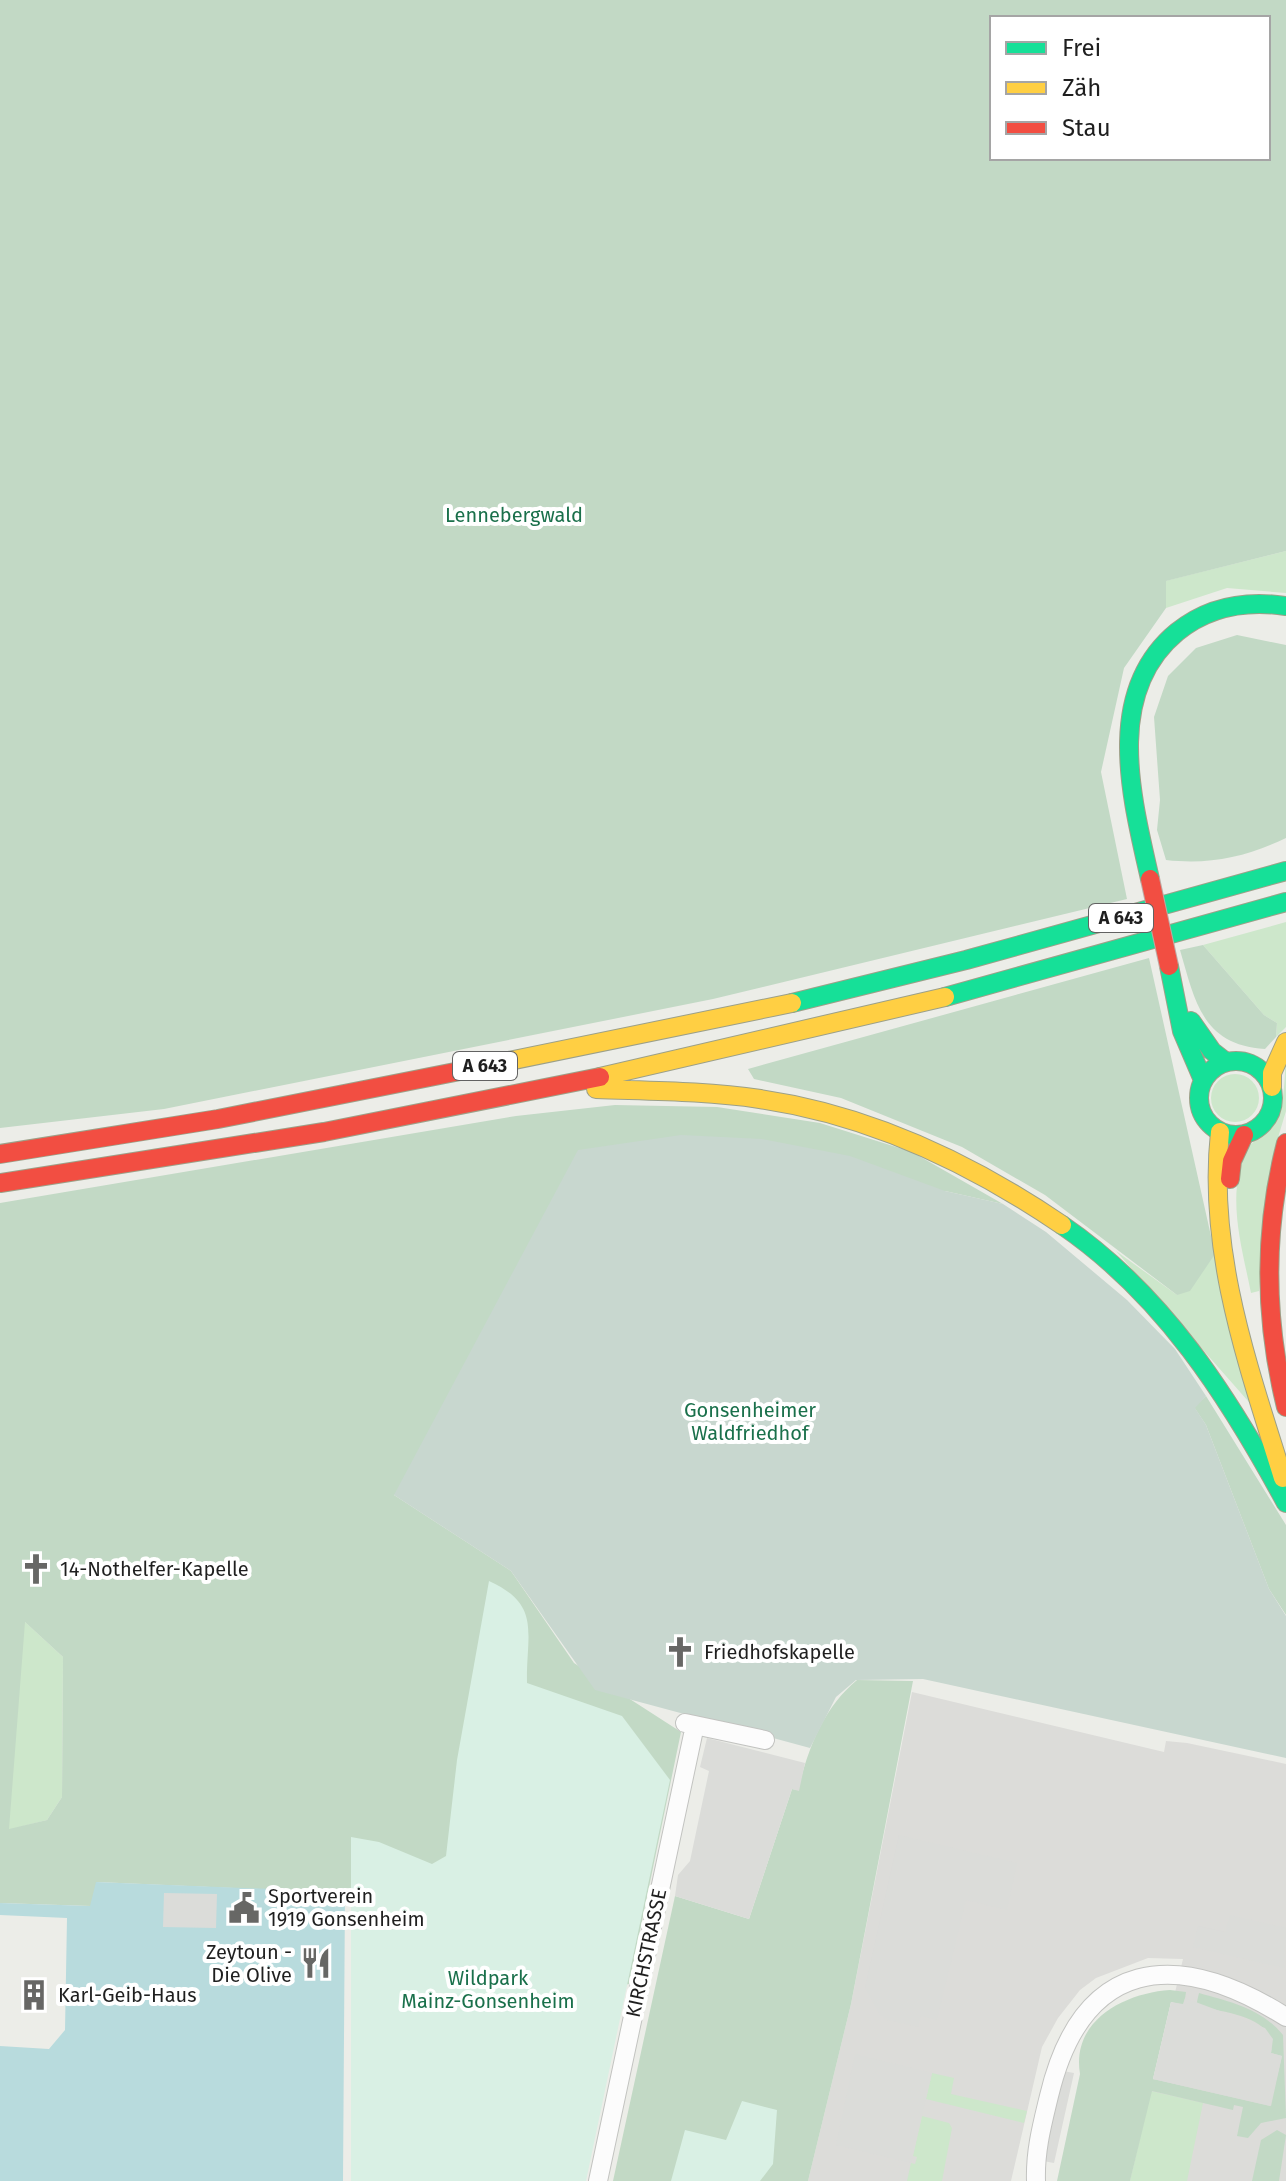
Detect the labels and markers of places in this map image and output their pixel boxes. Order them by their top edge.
church icon: 14-Nothelfer-Kapelle [19,1552,53,1586]
place label: 14-Nothelfer-Kapelle [60,1557,249,1581]
church icon: Friedhofskapelle [663,1635,697,1669]
place label: Friedhofskapelle [704,1640,855,1664]
place label: Sportverein 1919 Gonsenheim [268,1884,425,1931]
public building icon: Sportverein 1919 Gonsenheim [227,1891,261,1925]
place label: Zeytoun - Die Olive [206,1940,292,1987]
restaurant icon: Zeytoun - Die Olive [299,1946,333,1980]
building icon: Karl-Geib-Haus [17,1978,51,2012]
place label: Karl-Geib-Haus [58,1983,197,2007]

